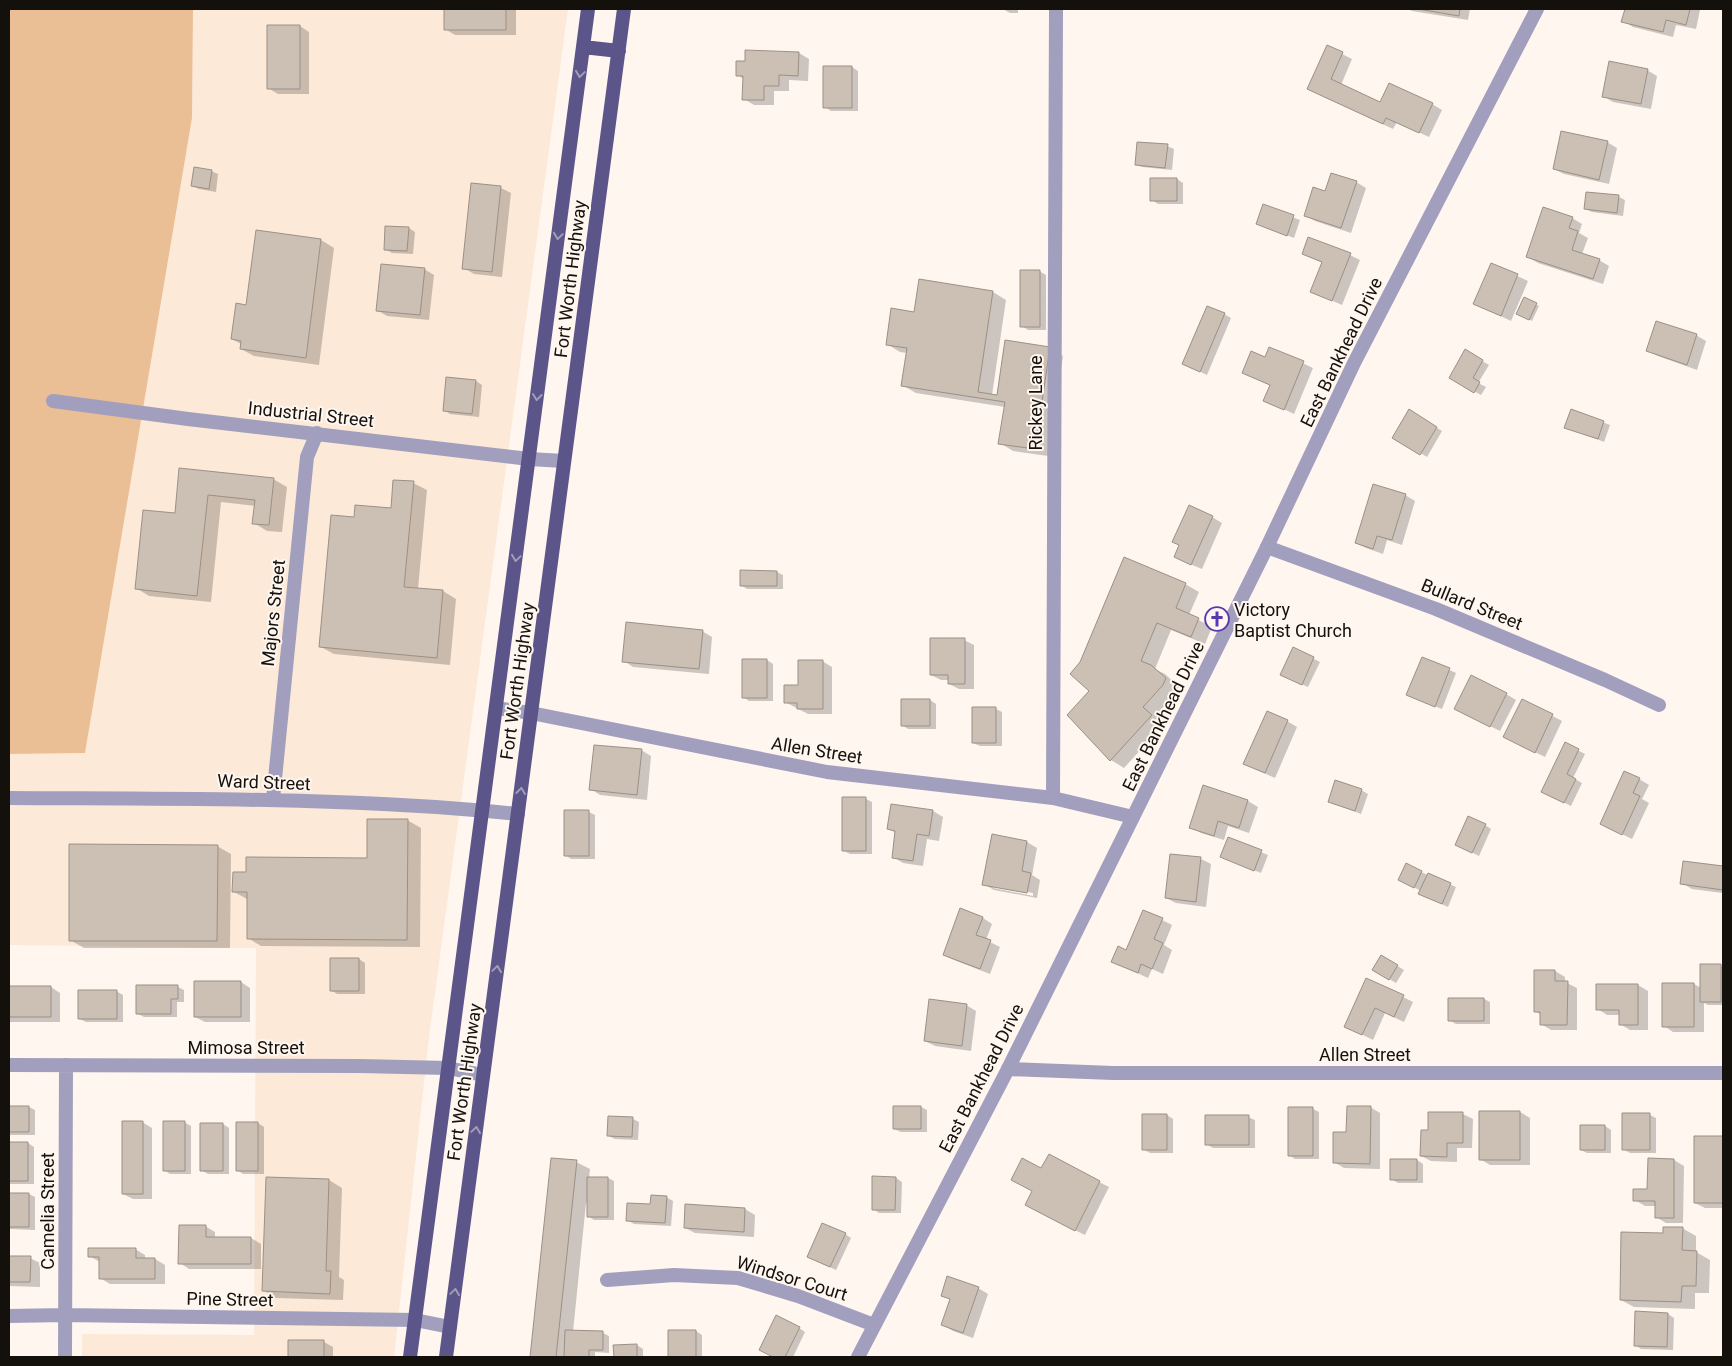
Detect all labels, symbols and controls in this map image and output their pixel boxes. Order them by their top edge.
one-way arrow [575,71,586,79]
street label: Fort Worth Highway [550,199,590,359]
one-way arrow [554,231,564,240]
street label: East Bankhead Drive [1296,274,1386,430]
street label: Rickey Lane [1025,355,1046,451]
one-way arrow [532,393,543,401]
street label: Industrial Street [247,397,375,431]
one-way arrow [511,554,522,562]
street label: Majors Street [257,558,289,668]
street label: Bullard Street [1418,574,1526,634]
place label: Victory Baptist Church [1234,599,1352,641]
street label: Fort Worth Highway [496,601,539,761]
church icon: Victory Baptist Church [1204,606,1230,632]
street label: East Bankhead Drive [1118,638,1208,794]
street label: Allen Street [770,732,864,768]
street label: Ward Street [217,770,311,794]
one-way arrow [515,787,526,795]
one-way arrow [492,965,502,974]
street label: East Bankhead Drive [934,1000,1028,1156]
street label: Fort Worth Highway [443,1002,486,1162]
street label: Mimosa Street [187,1037,305,1058]
street label: Allen Street [1319,1044,1411,1065]
one-way arrow [470,1126,481,1134]
street label: Camelia Street [37,1152,58,1270]
street label: Windsor Court [734,1251,850,1305]
one-way arrow [449,1287,459,1296]
street label: Pine Street [186,1288,274,1310]

